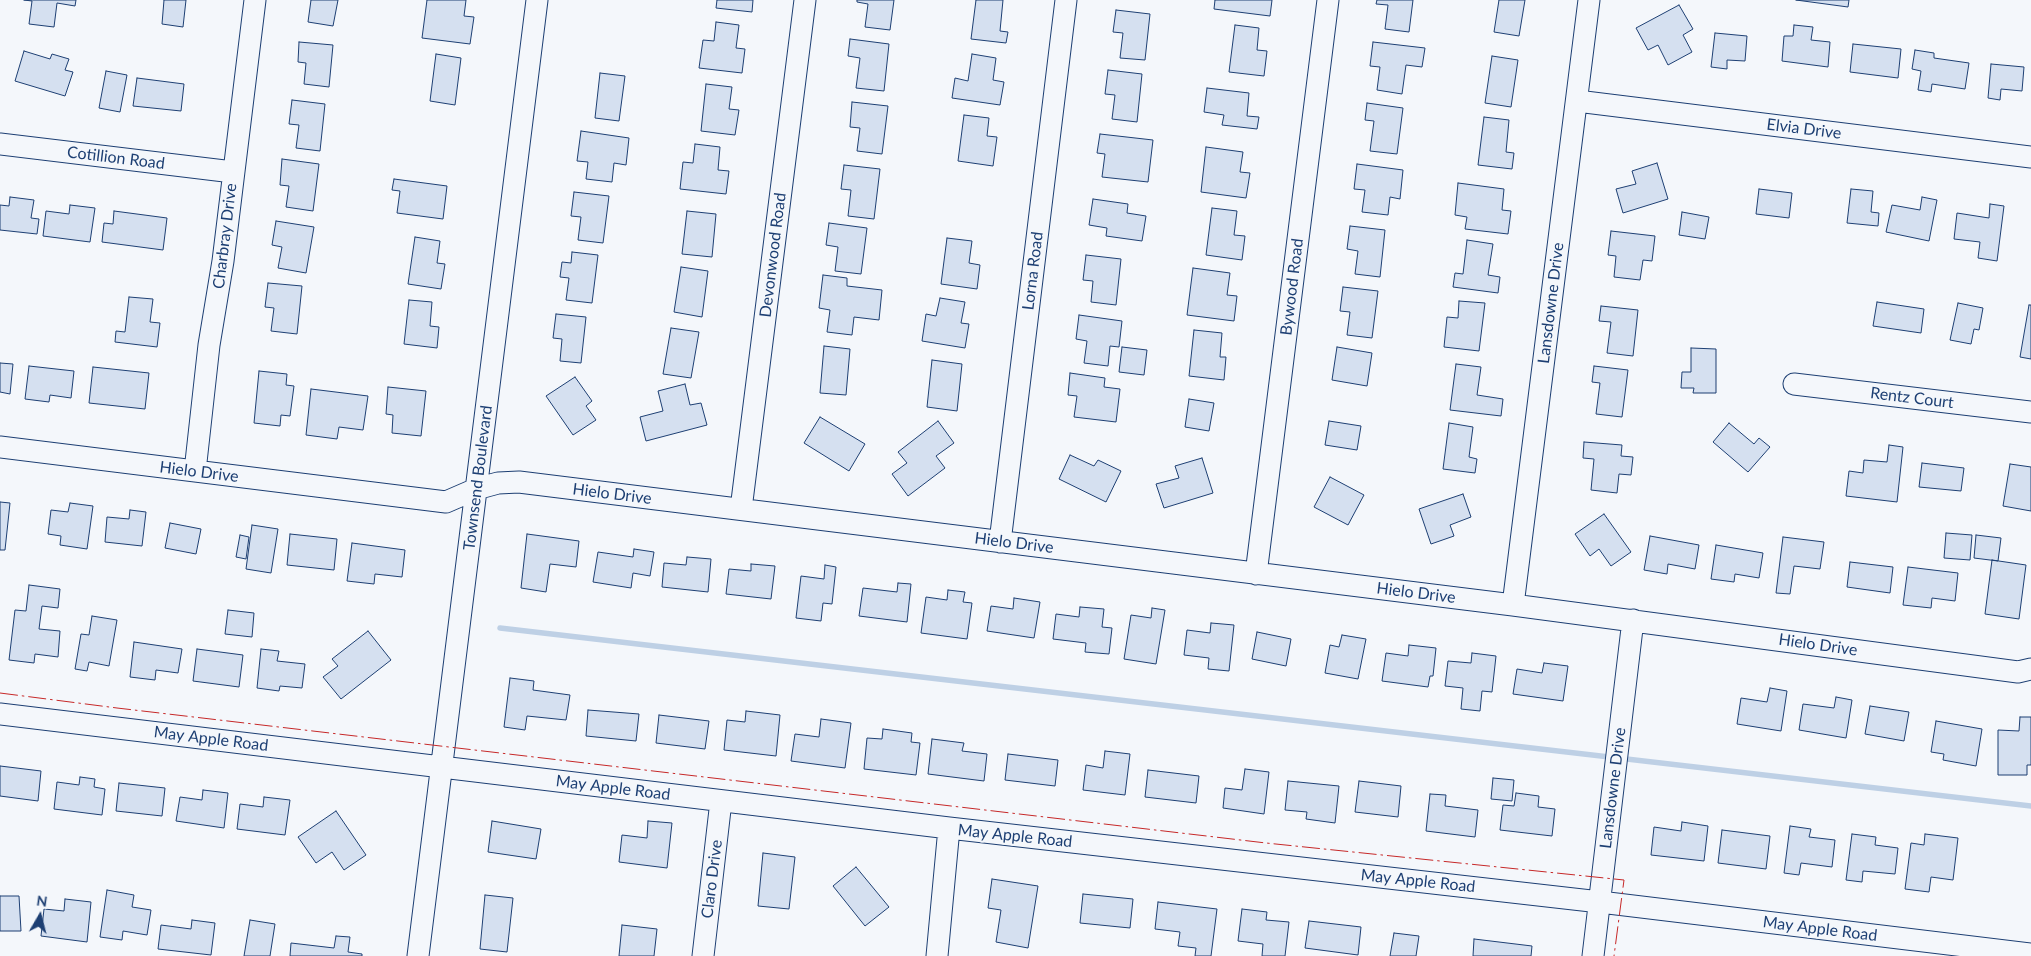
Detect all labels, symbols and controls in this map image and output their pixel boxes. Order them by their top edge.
street label: Elvia Drive [1765,115,1843,143]
street label: Cotillion Road [66,142,166,174]
street label: Charbray Drive [209,182,241,290]
street label: Devonwood Road [756,192,790,318]
street label: Lorna Road [1019,231,1047,311]
street label: Bywood Road [1277,237,1307,337]
street label: Lansdowne Drive [1534,241,1568,365]
street label: Rentz Court [1869,383,1955,413]
street label: Townsend Boulevard [460,404,496,552]
street label: Hielo Drive [158,458,240,486]
street label: Hielo Drive [571,480,653,508]
street label: Hielo Drive [973,529,1055,557]
street label: Hielo Drive [1375,579,1457,607]
street label: Hielo Drive [1777,630,1859,660]
street label: May Apple Road [153,722,269,756]
street label: Lansdowne Drive [1596,726,1630,850]
street label: May Apple Road [555,771,671,805]
street label: May Apple Road [957,820,1073,852]
street label: Claro Drive [698,839,726,919]
street label: May Apple Road [1360,865,1476,897]
north arrow [15,891,65,941]
text: N [36,891,49,910]
street label: May Apple Road [1762,912,1878,946]

